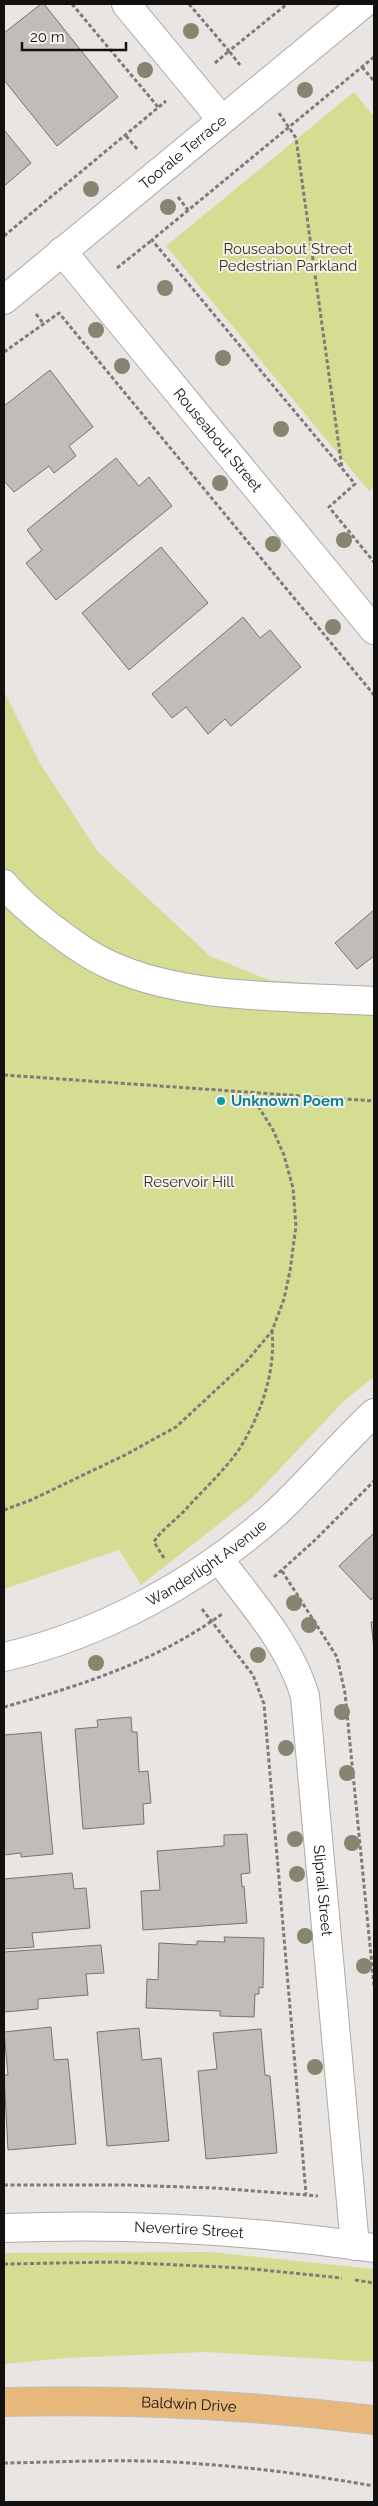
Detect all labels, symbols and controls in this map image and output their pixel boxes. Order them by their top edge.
scale bar [22,20,126,52]
text: 20 m [30,28,65,46]
street label: Toorale Terrace [136,111,230,193]
park label: Rouseabout Street Pedestrian Parkland [219,240,357,275]
street label: Rouseabout Street [170,385,266,496]
place label: Unknown Poem [231,1092,344,1110]
marker: Unknown Poem [215,1095,227,1107]
park label: Reservoir Hill [144,1173,235,1191]
street label: Wanderlight Avenue [143,1516,271,1610]
street label: Sliprail Street [310,1844,336,1937]
street label: Nevertire Street [134,2218,244,2242]
street label: Baldwin Drive [141,2393,237,2416]

